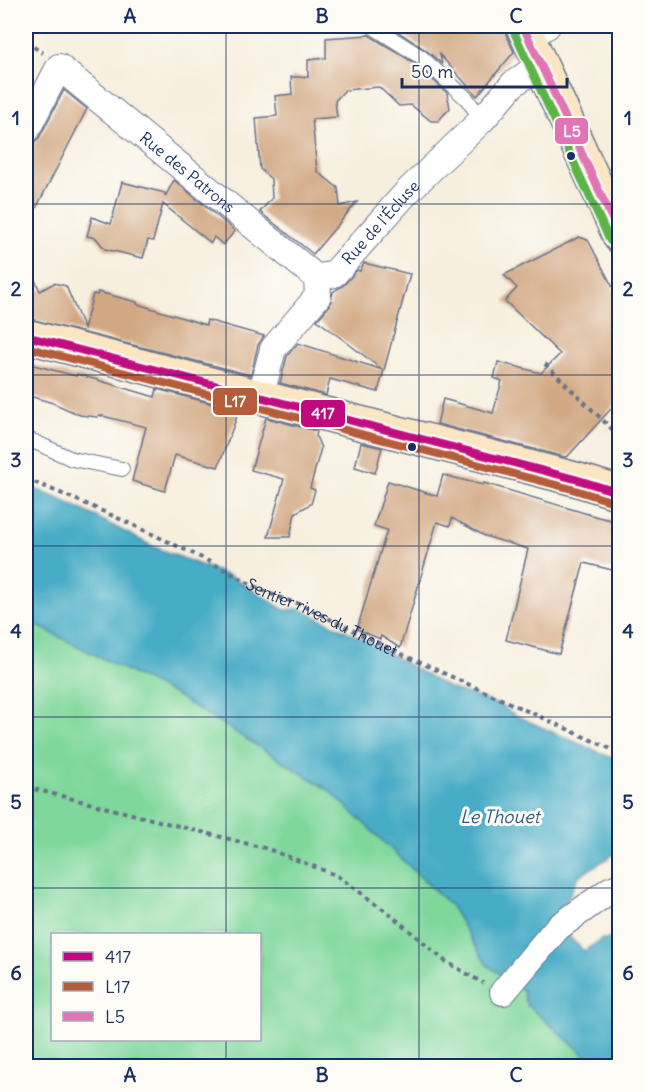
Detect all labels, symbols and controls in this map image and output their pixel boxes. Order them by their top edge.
text: A [124,3,137,28]
text: B [315,3,329,28]
text: C [509,3,523,28]
scale bar [402,51,567,89]
text: 50 m [411,60,453,83]
text: 1 [12,105,20,130]
text: 1 [624,105,632,130]
line badge: L5 [554,117,589,145]
text: L5 [563,121,581,141]
street label: Rue des Patrons [136,127,239,217]
unlabelled marker [565,150,577,162]
street label: Rue de l'Écluse [337,176,423,268]
text: 2 [11,276,22,301]
text: 2 [623,276,634,301]
line badge: L17 [212,387,258,416]
text: L17 [224,391,246,411]
line badge: 417 [300,399,346,428]
text: 417 [311,403,335,423]
unlabelled marker [406,441,418,453]
text: 3 [10,447,22,472]
text: 3 [622,447,634,472]
street label: Sentier rives du Thouet [243,574,402,661]
text: 4 [10,618,22,643]
text: 4 [622,618,634,643]
text: 5 [10,789,22,814]
text: 5 [622,789,634,814]
water label: Le Thouet [460,805,542,828]
legend [51,933,261,1041]
text: 417 [105,945,131,968]
text: 6 [10,960,22,985]
text: 6 [622,960,634,985]
text: L17 [105,975,130,998]
text: L5 [105,1005,125,1028]
text: A [124,1062,137,1087]
text: B [315,1062,329,1087]
text: C [509,1062,523,1087]

